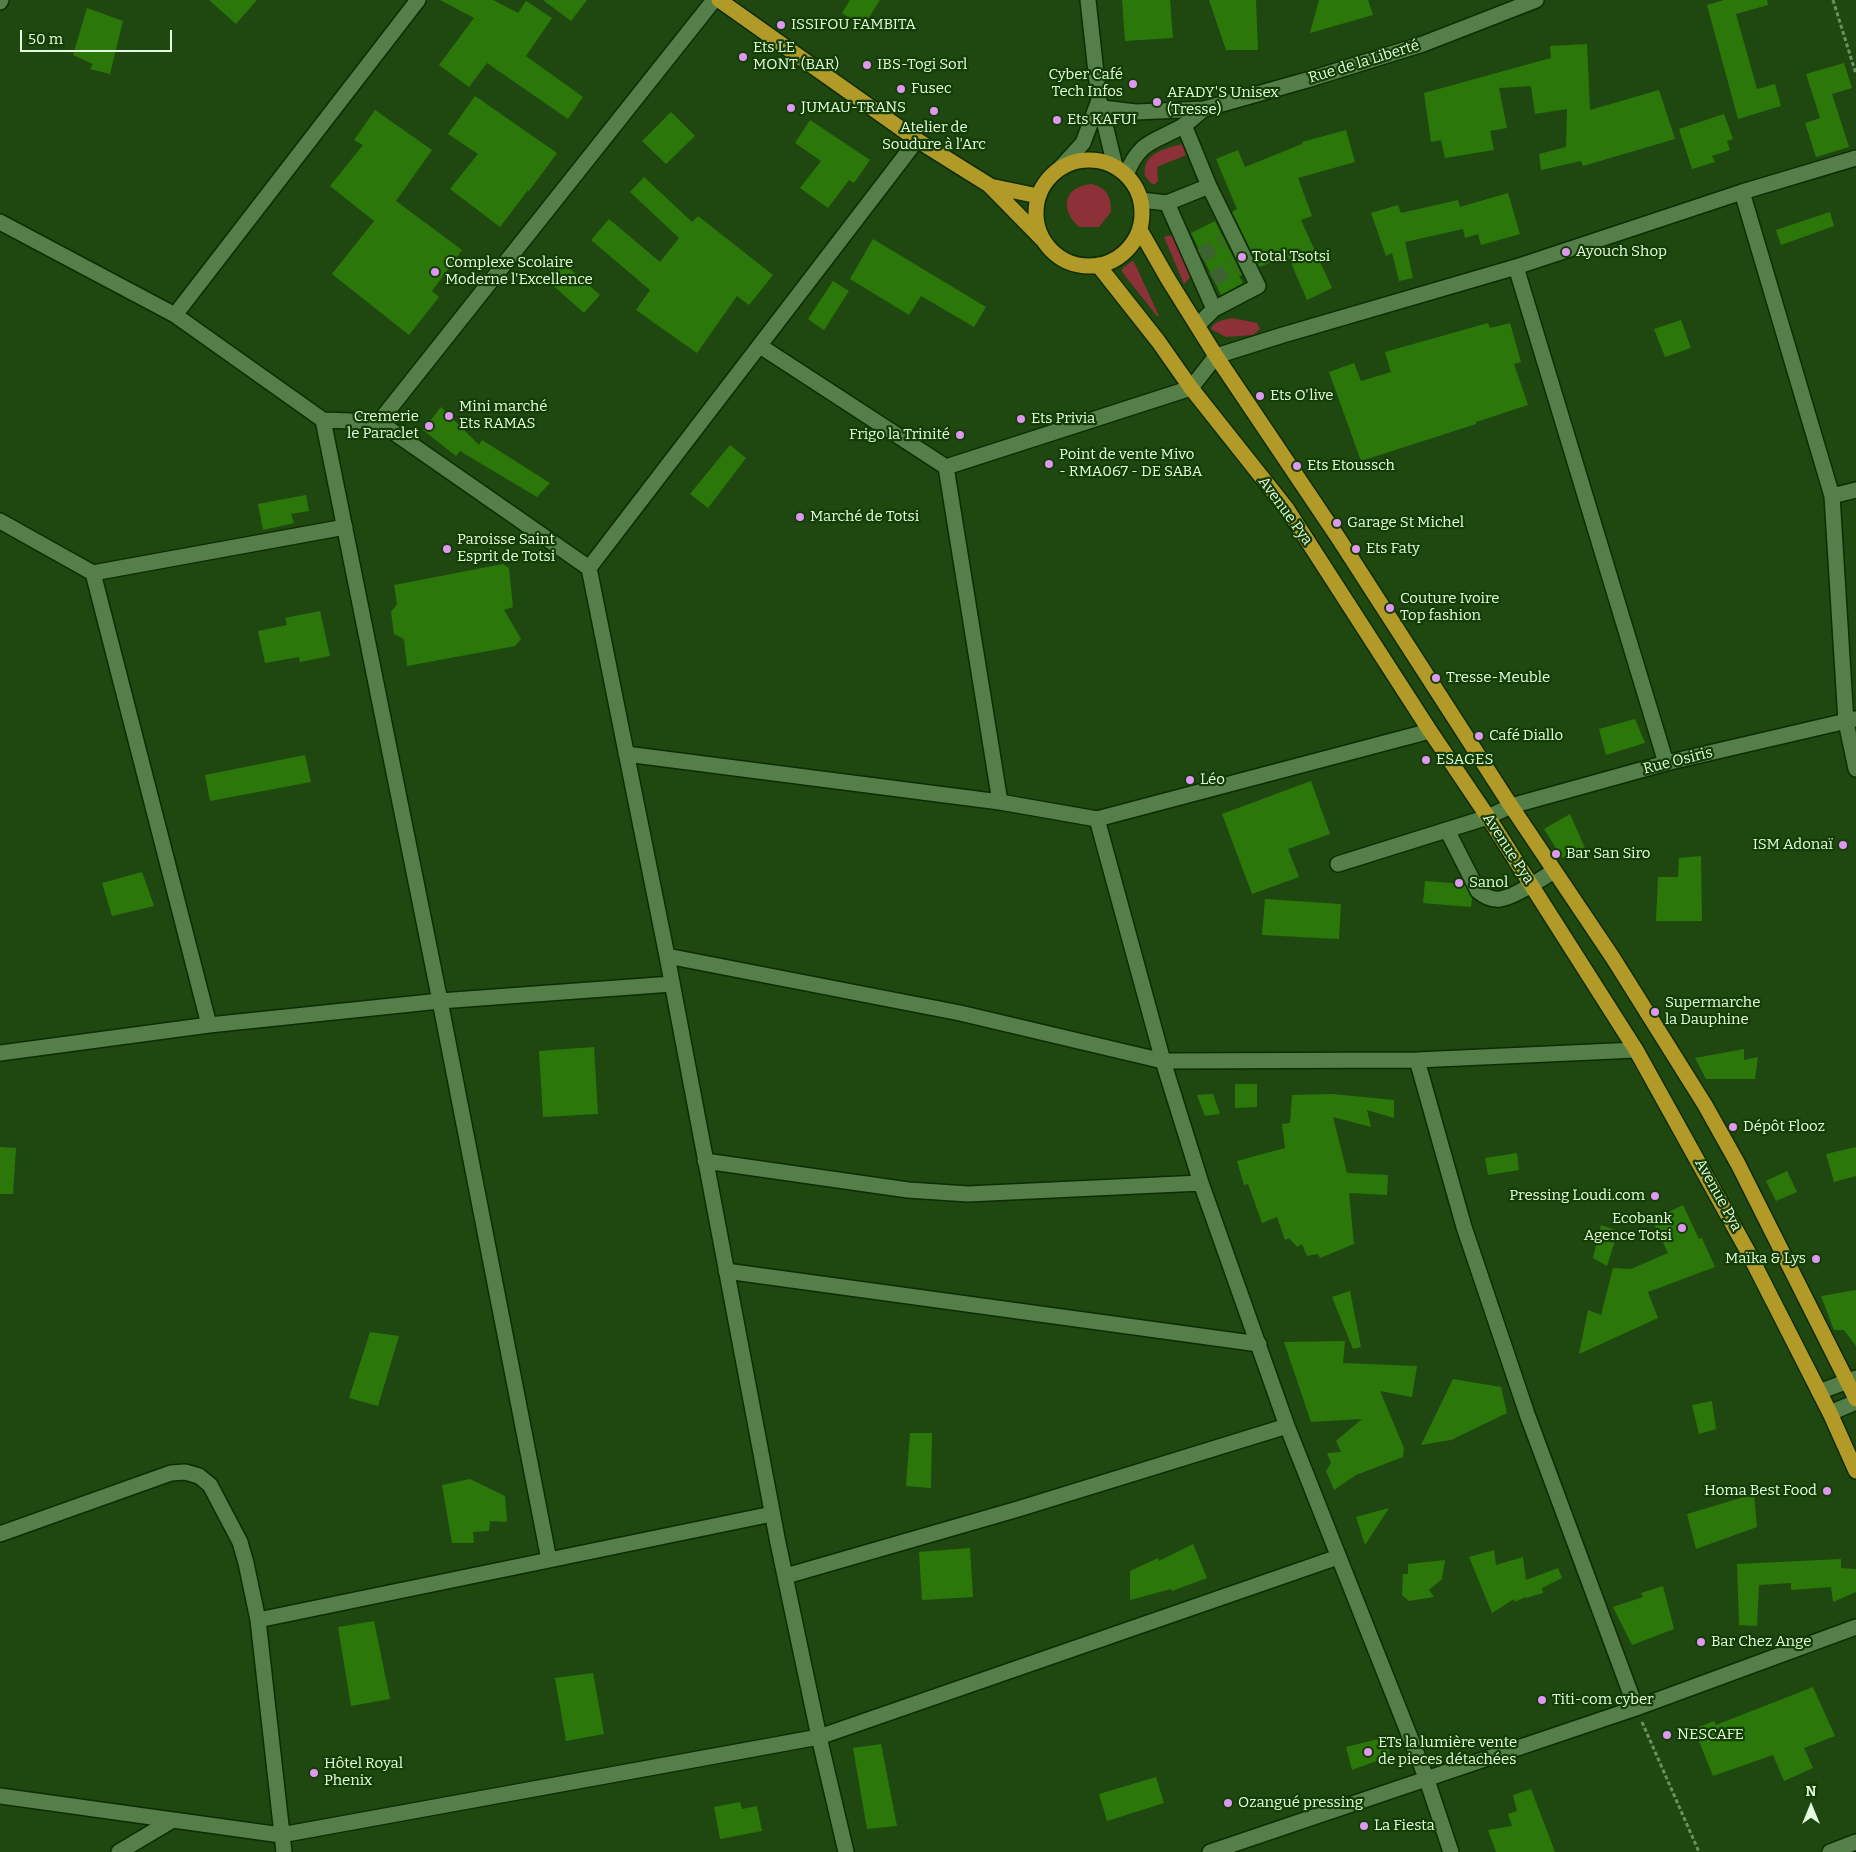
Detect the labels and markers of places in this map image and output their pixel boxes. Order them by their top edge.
place label: ISSIFOU FAMBITA [791,16,916,34]
marker: ISSIFOU FAMBITA [775,19,787,31]
place label: Ets LE MONT (BAR) [753,39,839,74]
marker: Ets LE MONT (BAR) [737,51,749,63]
place label: IBS-Togi Sorl [877,56,967,74]
marker: IBS-Togi Sorl [861,59,873,71]
place label: Cyber Café Tech Infos [1048,66,1123,101]
marker: Cyber Café Tech Infos [1127,78,1139,90]
place label: Fusec [911,80,952,98]
marker: Fusec [895,83,907,95]
place label: AFADY'S Unisex (Tresse) [1167,84,1279,119]
marker: AFADY'S Unisex (Tresse) [1151,96,1163,108]
place label: JUMAU-TRANS [801,99,906,117]
marker: JUMAU-TRANS [785,102,797,114]
marker: Atelier de Soudure à l'Arc [928,105,940,117]
place label: Ets KAFUI [1067,111,1137,129]
marker: Ets KAFUI [1051,114,1063,126]
place label: Atelier de Soudure à l'Arc [882,119,986,154]
place label: Ayouch Shop [1576,243,1667,261]
marker: Ayouch Shop [1560,246,1572,258]
place label: Total Tsotsi [1252,248,1330,266]
marker: Total Tsotsi [1236,251,1248,263]
place label: Complexe Scolaire Moderne l'Excellence [445,254,593,289]
marker: Complexe Scolaire Moderne l'Excellence [429,266,441,278]
place label: Ets O'live [1270,387,1334,405]
marker: Ets O'live [1254,390,1266,402]
place label: Mini marché Ets RAMAS [459,398,548,433]
place label: Cremerie le Paraclet [347,408,419,443]
marker: Mini marché Ets RAMAS [443,410,455,422]
place label: Ets Privia [1031,410,1095,428]
marker: Ets Privia [1015,413,1027,425]
marker: Cremerie le Paraclet [423,420,435,432]
place label: Frigo la Trinité [849,426,950,444]
marker: Frigo la Trinité [954,429,966,441]
place label: Point de vente Mivo - RMA067 - DE SABA [1059,446,1202,481]
place label: Ets Etoussch [1307,457,1395,475]
marker: Point de vente Mivo - RMA067 - DE SABA [1043,458,1055,470]
marker: Ets Etoussch [1291,460,1303,472]
place label: Marché de Totsi [810,508,919,526]
marker: Marché de Totsi [794,511,806,523]
place label: Garage St Michel [1347,514,1464,532]
marker: Garage St Michel [1331,517,1343,529]
place label: Paroisse Saint Esprit de Totsi [457,531,555,566]
place label: Ets Faty [1366,540,1420,558]
marker: Paroisse Saint Esprit de Totsi [441,543,453,555]
marker: Ets Faty [1350,543,1362,555]
place label: Couture Ivoire Top fashion [1400,590,1500,625]
marker: Couture Ivoire Top fashion [1384,602,1396,614]
place label: Tresse-Meuble [1446,669,1550,687]
marker: Tresse-Meuble [1430,672,1442,684]
place label: Café Diallo [1489,727,1563,745]
marker: Café Diallo [1473,730,1485,742]
place label: ESAGES [1436,751,1493,769]
marker: ESAGES [1420,754,1432,766]
place label: Léo [1200,771,1225,789]
marker: Léo [1184,774,1196,786]
place label: ISM Adonaï [1753,836,1833,854]
marker: ISM Adonaï [1837,839,1849,851]
place label: Bar San Siro [1566,845,1650,863]
marker: Bar San Siro [1550,848,1562,860]
place label: Sanol [1469,874,1508,892]
marker: Sanol [1453,877,1465,889]
place label: Supermarche la Dauphine [1665,994,1760,1029]
marker: Supermarche la Dauphine [1649,1006,1661,1018]
place label: Dépôt Flooz [1743,1118,1825,1136]
marker: Dépôt Flooz [1727,1121,1739,1133]
place label: Pressing Loudi.com [1509,1187,1645,1205]
marker: Pressing Loudi.com [1649,1190,1661,1202]
place label: Ecobank Agence Totsi [1584,1210,1672,1245]
marker: Ecobank Agence Totsi [1676,1222,1688,1234]
place label: Maïka & Lys [1725,1250,1806,1268]
marker: Maïka & Lys [1810,1253,1822,1265]
place label: Homa Best Food [1704,1482,1817,1500]
marker: Homa Best Food [1821,1485,1833,1497]
place label: Bar Chez Ange [1711,1633,1811,1651]
marker: Bar Chez Ange [1695,1636,1707,1648]
place label: Titi-com cyber [1552,1691,1654,1709]
marker: Titi-com cyber [1536,1694,1548,1706]
place label: NESCAFE [1677,1726,1744,1744]
marker: NESCAFE [1661,1729,1673,1741]
place label: ETs la lumière vente de pieces détachées [1378,1734,1517,1769]
marker: ETs la lumière vente de pieces détachées [1362,1746,1374,1758]
place label: Hôtel Royal Phenix [324,1755,403,1790]
marker: Hôtel Royal Phenix [308,1767,320,1779]
place label: Ozangué pressing [1238,1794,1363,1812]
marker: Ozangué pressing [1222,1797,1234,1809]
place label: La Fiesta [1374,1817,1435,1835]
marker: La Fiesta [1358,1820,1370,1832]

